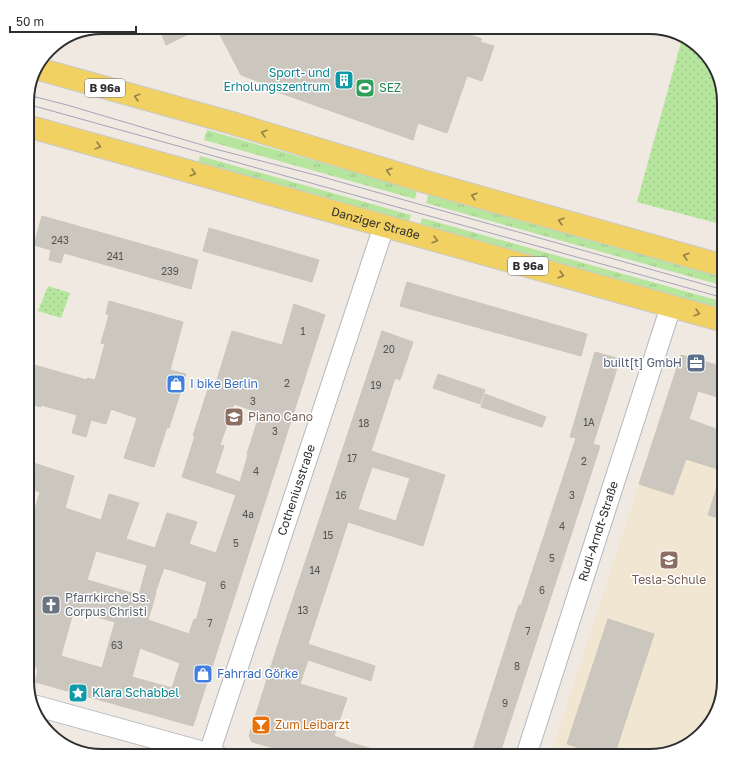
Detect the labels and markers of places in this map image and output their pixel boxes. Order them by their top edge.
place label: Sport- und Erholungszentrum [223,65,330,94]
building icon: Sport- und Erholungszentrum [333,69,355,91]
sports icon: SEZ [354,77,376,99]
place label: SEZ [379,80,401,95]
office icon: built[t] GmbH [685,352,707,374]
place label: built[t] GmbH [603,355,682,370]
shop icon: I bike Berlin [165,373,187,395]
place label: I bike Berlin [190,376,258,391]
school or university icon: Piano Cano [223,406,245,428]
place label: Piano Cano [248,409,313,424]
school or university icon: Tesla-Schule [658,549,680,571]
place label: Tesla-Schule [632,572,706,587]
place label: Pfarrkirche Ss. Corpus Christi [65,590,149,619]
church icon: Pfarrkirche Ss. Corpus Christi [40,594,62,616]
shop icon: Fahrrad Görke [192,663,214,685]
place label: Fahrrad Görke [217,666,298,681]
place icon: Klara Schabbel [67,682,89,704]
place label: Klara Schabbel [92,685,179,700]
bar icon: Zum Leibarzt [250,714,272,736]
place label: Zum Leibarzt [275,717,350,732]

